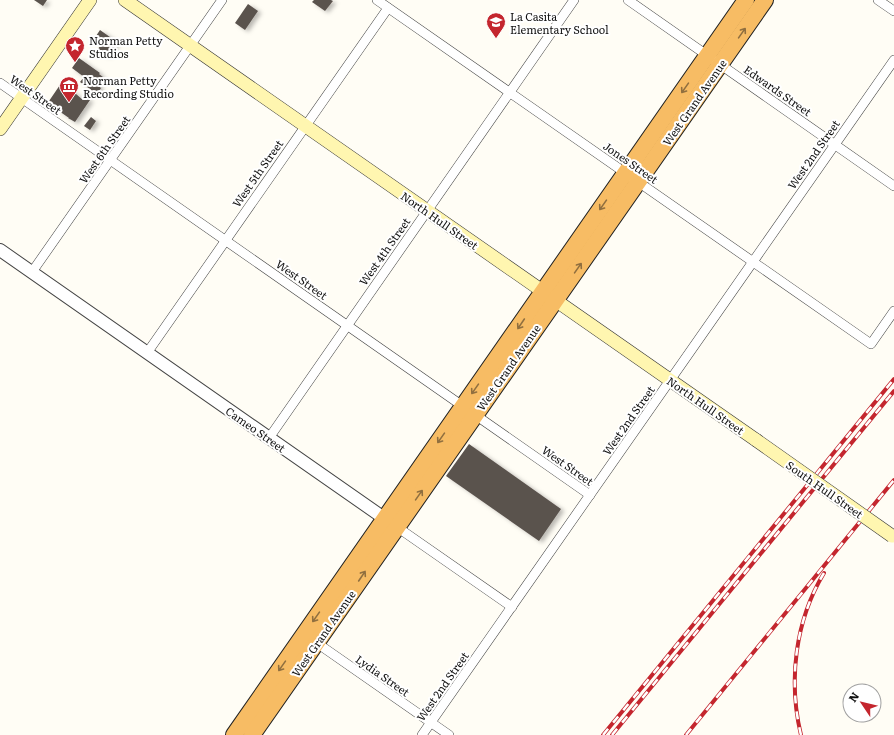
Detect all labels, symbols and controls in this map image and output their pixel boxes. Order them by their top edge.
place label: La Casita Elementary School [510,8,609,37]
school or university icon: La Casita Elementary School [485,11,507,39]
one-way arrow [738,28,746,39]
place label: Norman Petty Studios [89,32,163,61]
place icon: Norman Petty Studios [64,35,86,63]
street label: West Grand Avenue [658,55,730,148]
street label: Edwards Street [741,61,815,120]
street label: West Street [7,70,65,118]
place label: Norman Petty Recording Studio [83,72,174,101]
museum icon: Norman Petty Recording Studio [58,75,80,103]
one-way arrow [681,82,689,93]
street label: West 6th Street [75,111,134,186]
street label: West 2nd Street [783,116,843,192]
street label: West 5th Street [228,136,287,210]
street label: Jones Street [600,137,662,187]
street label: North Hull Street [398,187,482,253]
one-way arrow [599,199,607,210]
street label: West 4th Street [355,213,414,288]
street label: West Street [273,255,331,303]
one-way arrow [574,263,582,274]
one-way arrow [517,318,525,329]
street label: West Grand Avenue [472,320,544,413]
street label: North Hull Street [664,372,748,438]
street label: West 2nd Street [598,382,658,458]
one-way arrow [471,384,479,395]
street label: Cameo Street [223,402,290,456]
one-way arrow [437,433,445,444]
street label: West Street [539,441,597,489]
street label: South Hull Street [783,456,867,522]
one-way arrow [415,490,423,501]
one-way arrow [358,571,367,582]
street label: West Grand Avenue [287,586,359,679]
one-way arrow [312,612,320,623]
street label: West 2nd Street [412,648,472,724]
street label: Lydia Street [353,651,414,700]
one-way arrow [278,661,286,672]
north arrow [842,683,882,723]
text: N [844,688,862,705]

